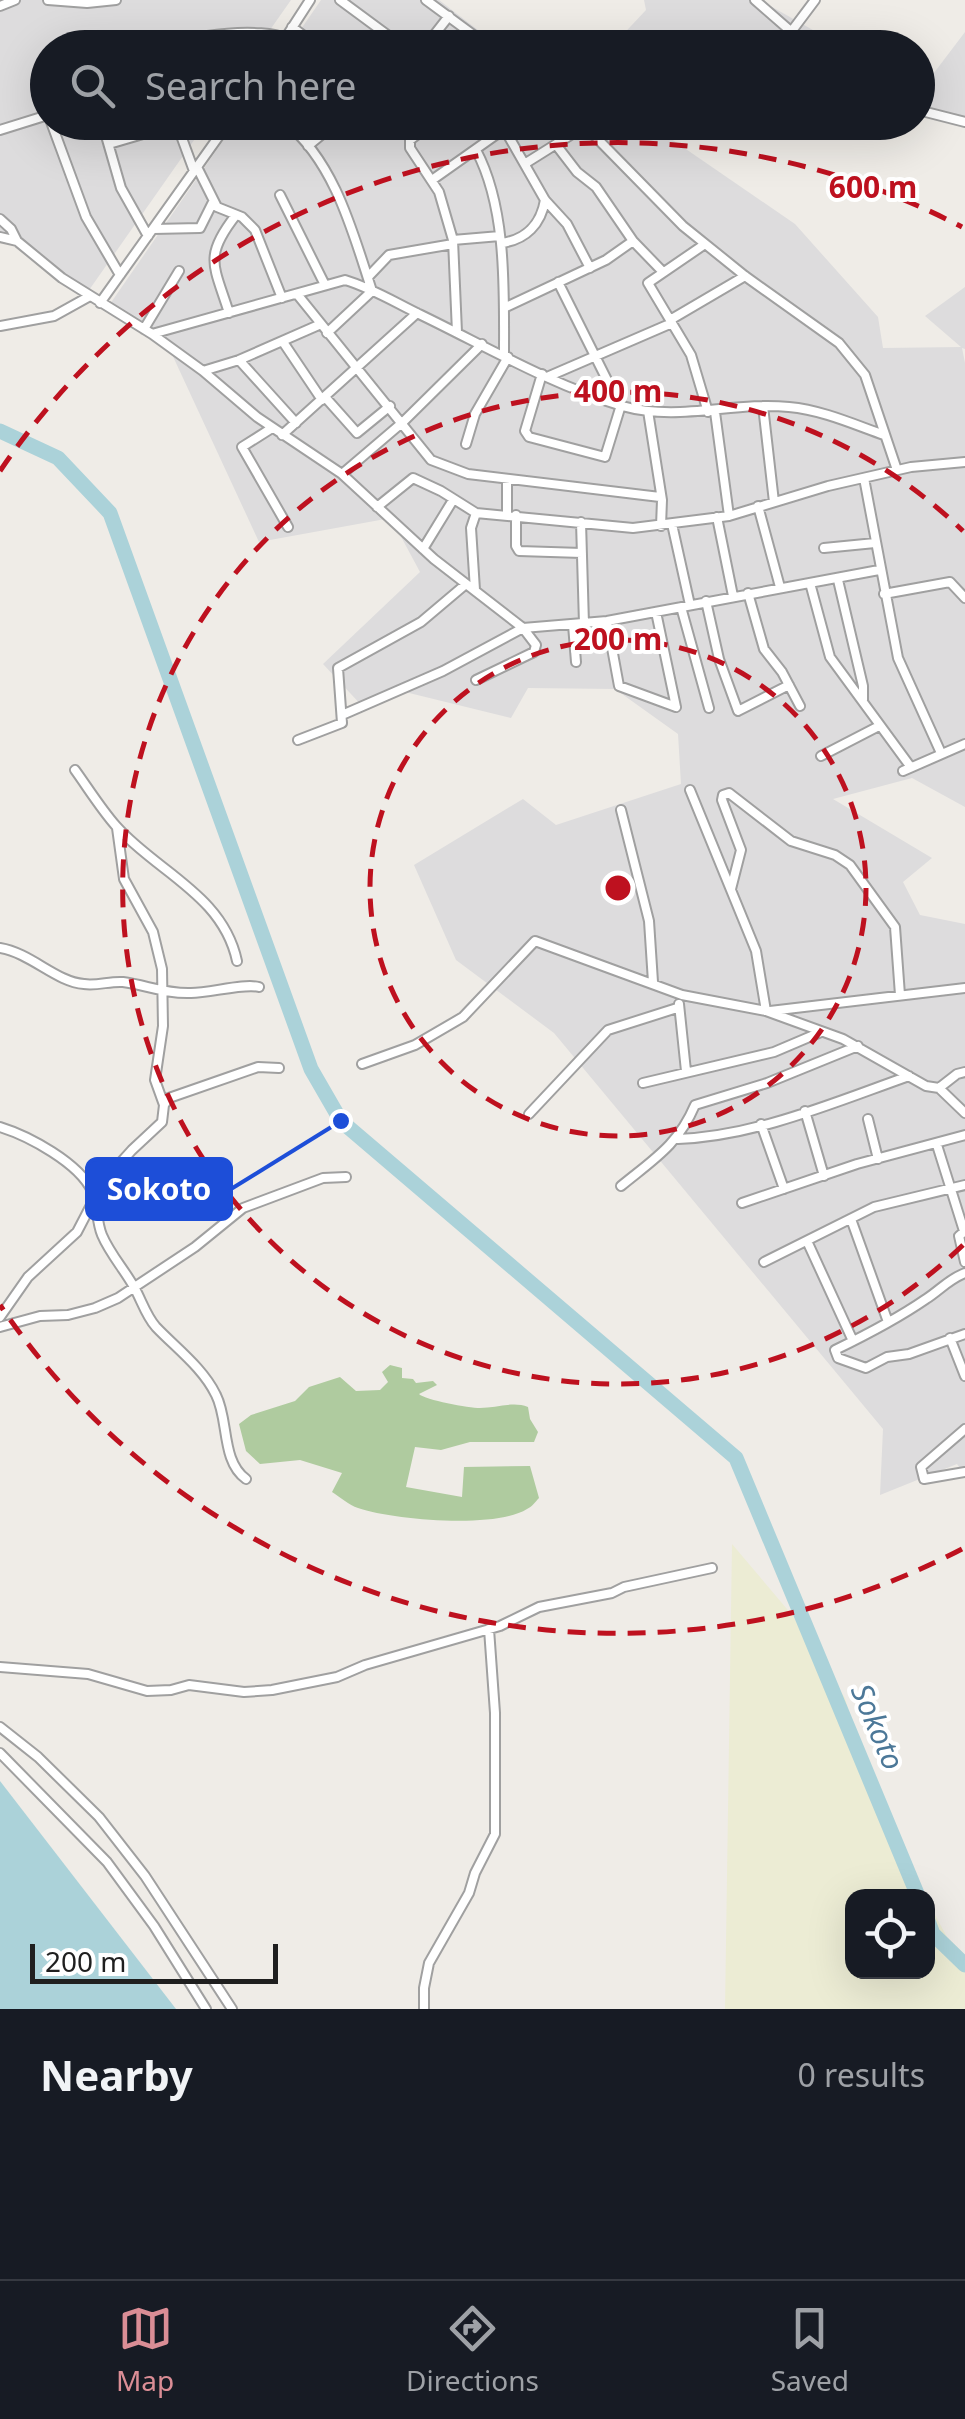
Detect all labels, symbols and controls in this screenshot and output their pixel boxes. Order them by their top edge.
search box [30,30,935,140]
icon: search [65,58,120,113]
text: Search here [145,59,356,111]
text: 600 m [829,166,917,207]
text: 400 m [574,370,662,411]
text: 200 m [574,618,662,659]
centre of rings [600,870,636,906]
callout: Sokoto [87,1159,231,1219]
text: Sokoto [107,1168,211,1209]
water label: Sokoto [842,1677,915,1776]
map controls [845,1889,935,1979]
button: locate [845,1889,935,1979]
scale bar [30,1939,278,1984]
text: 200 m [45,1942,127,1980]
text: Nearby [40,2046,193,2103]
text: 0 results [798,2053,925,2096]
tab: Map [116,2301,174,2399]
tab: Directions [406,2301,539,2399]
tab: Saved [771,2301,849,2399]

